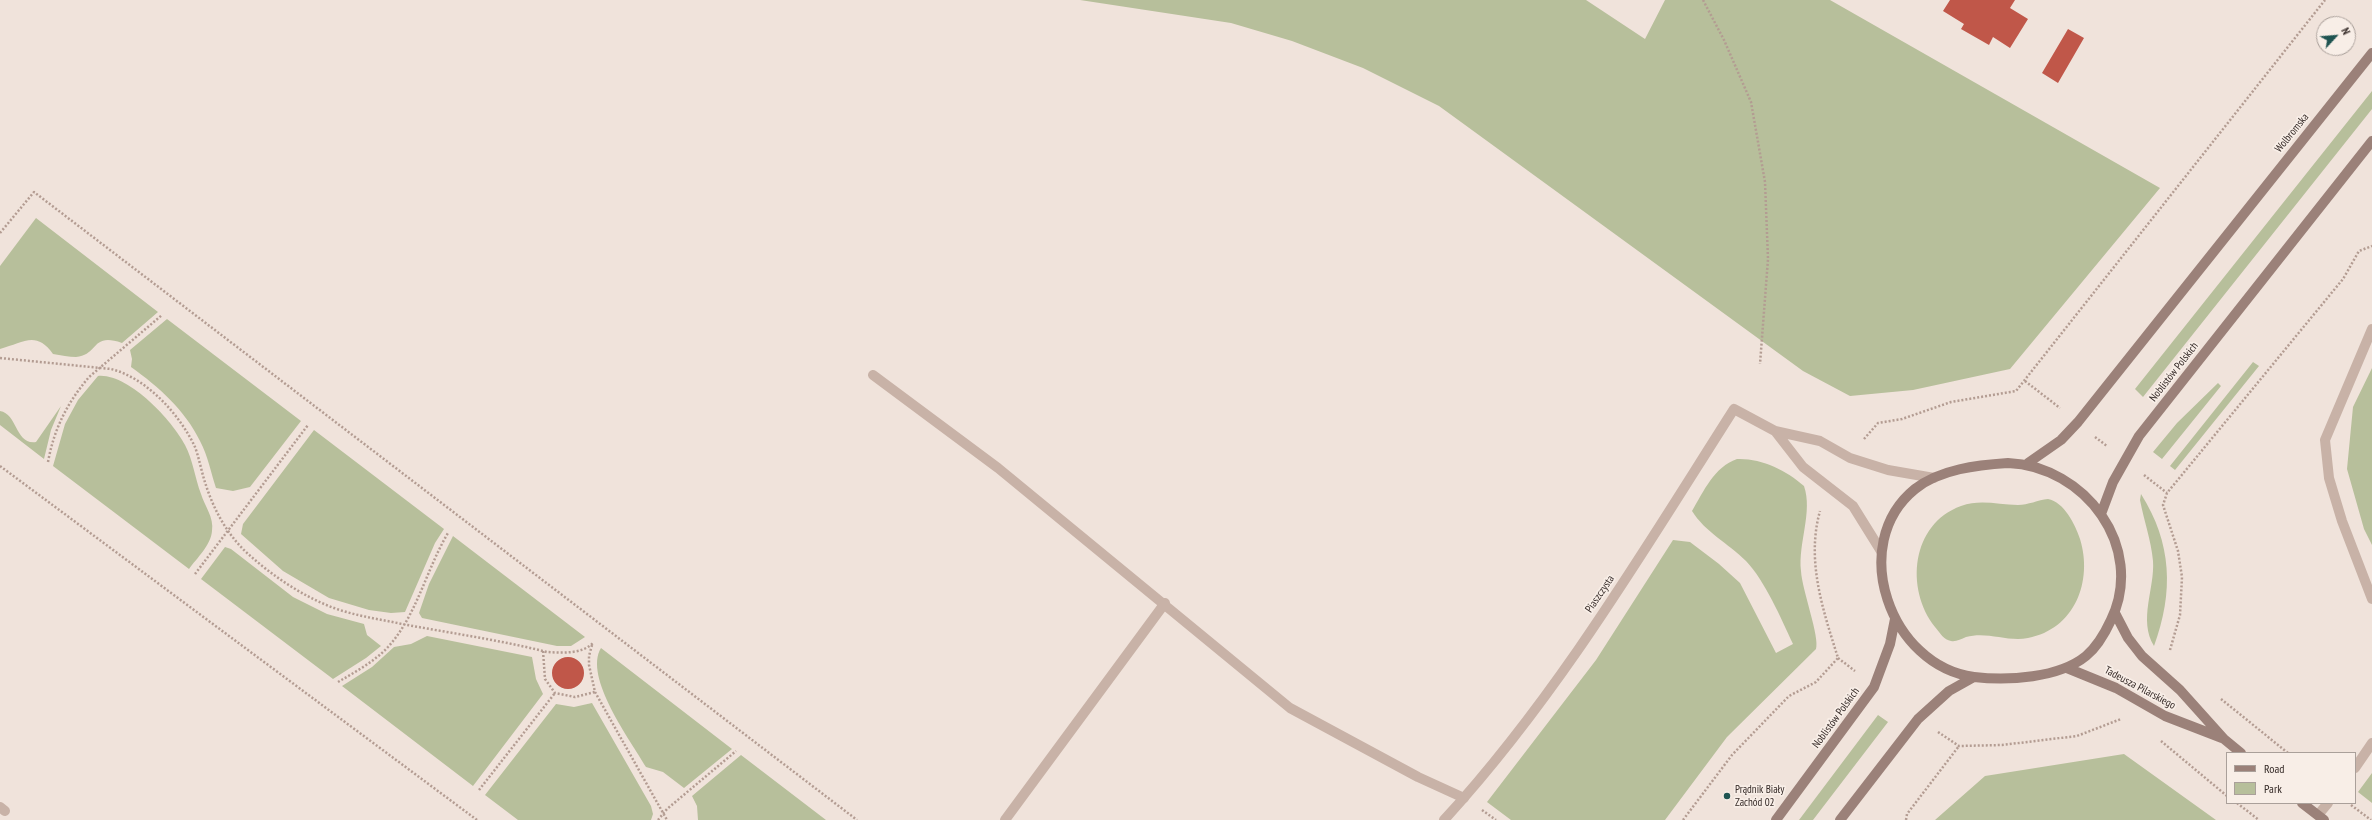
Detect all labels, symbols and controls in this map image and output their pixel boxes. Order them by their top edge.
north arrow [2316,16,2356,56]
text: N [2338,25,2353,37]
street label: Wolbromska [2272,111,2312,155]
street label: Noblistów Polskich [2147,340,2201,404]
street label: Piaszczysta [1583,573,1617,615]
street label: Tadeusza Pilarskiego [2102,664,2178,712]
street label: Noblistów Polskich [1810,685,1862,751]
legend [2226,752,2356,804]
text: Road [2264,761,2284,776]
text: Park [2264,781,2282,796]
place label: Prądnik Biały Zachód 02 [1735,783,1784,809]
marker: Prądnik Biały Zachód 02 [1722,791,1732,801]

